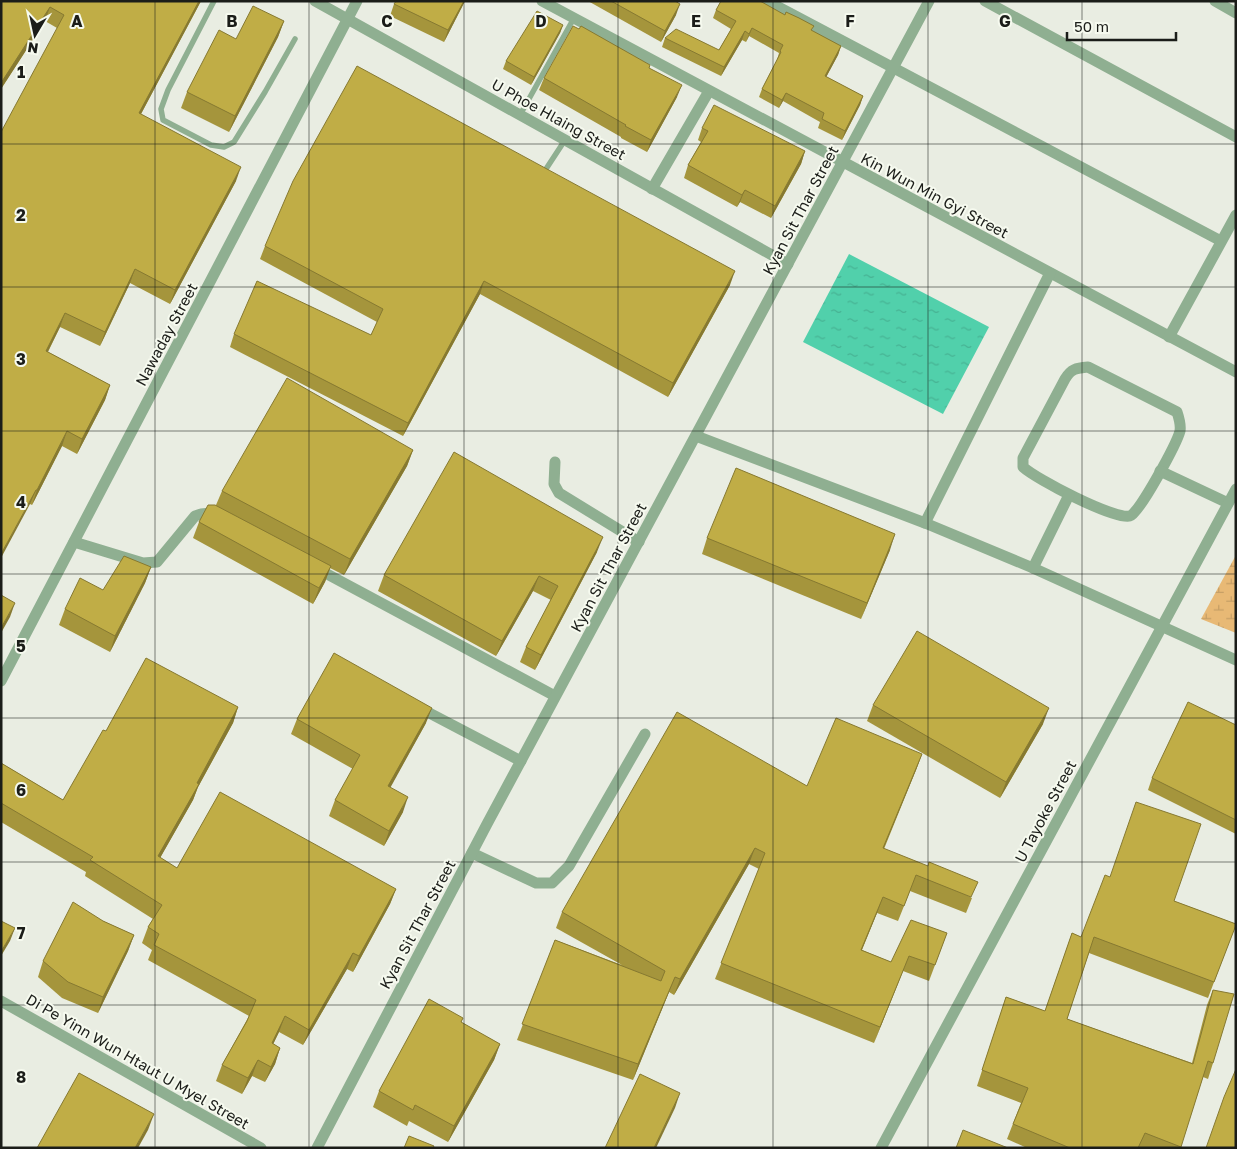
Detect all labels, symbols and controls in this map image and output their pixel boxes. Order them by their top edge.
north arrow [10,10,60,60]
scale bar [1067,10,1176,42]
text: A [71,11,83,31]
text: B [226,11,238,31]
text: C [381,11,393,31]
text: D [535,11,547,31]
text: E [691,11,701,31]
text: F [845,11,855,31]
text: G [999,11,1011,31]
text: 50 m [1074,17,1109,35]
text: N [26,39,39,58]
text: 1 [17,62,25,82]
street label: U Phoe Hlaing Street [489,75,629,163]
street label: Kyan Sit Thar Street [758,142,842,278]
street label: Kin Wun Min Gyi Street [858,148,1012,242]
text: 2 [16,205,26,225]
street label: Nawaday Street [131,279,201,389]
text: 3 [16,349,26,369]
text: 4 [16,492,26,512]
street label: Kyan Sit Thar Street [566,499,650,635]
text: 5 [16,636,26,656]
street label: U Tayoke Street [1011,757,1079,865]
text: 6 [16,780,26,800]
street label: Kyan Sit Thar Street [375,856,459,992]
text: 7 [17,923,26,943]
street label: Di Pe Yinn Wun Htaut U Myel Street [23,990,253,1132]
text: 8 [16,1067,26,1087]

